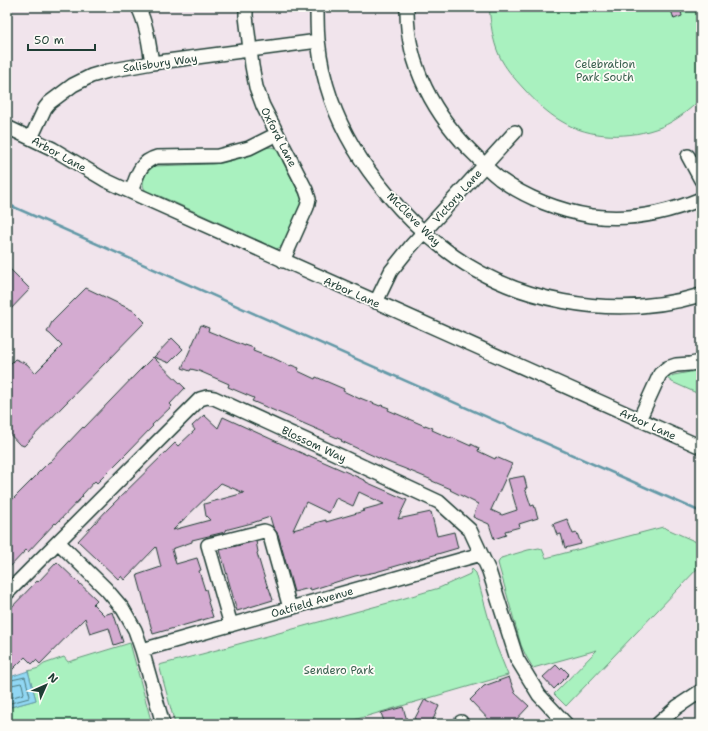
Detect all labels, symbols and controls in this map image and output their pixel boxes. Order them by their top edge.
scale bar [28,26,95,52]
text: 50 m [34,32,64,48]
street label: Salisbury Way [122,51,198,76]
park label: Celebration Park South [575,57,635,85]
street label: Oxford Lane [257,105,300,170]
street label: Arbor Lane [29,133,89,176]
street label: Victory Lane [429,166,485,226]
street label: McCleve Way [383,189,444,250]
street label: Arbor Lane [321,273,382,312]
street label: Arbor Lane [617,405,678,444]
street label: Blossom Way [279,423,349,466]
street label: Oatfield Avenue [269,584,355,621]
park label: Sendero Park [304,663,374,678]
north arrow [26,665,66,705]
text: N [44,670,61,687]

